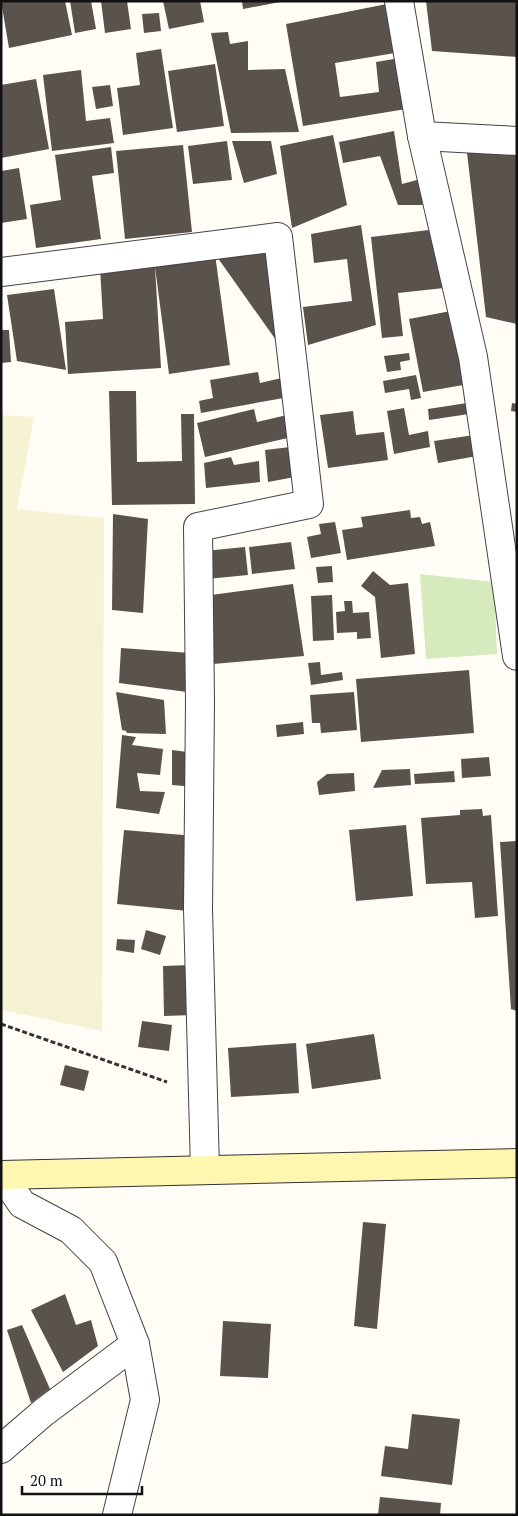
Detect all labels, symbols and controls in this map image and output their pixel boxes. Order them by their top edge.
scale bar [22,1464,142,1496]
text: 20 m [30,1470,63,1490]

